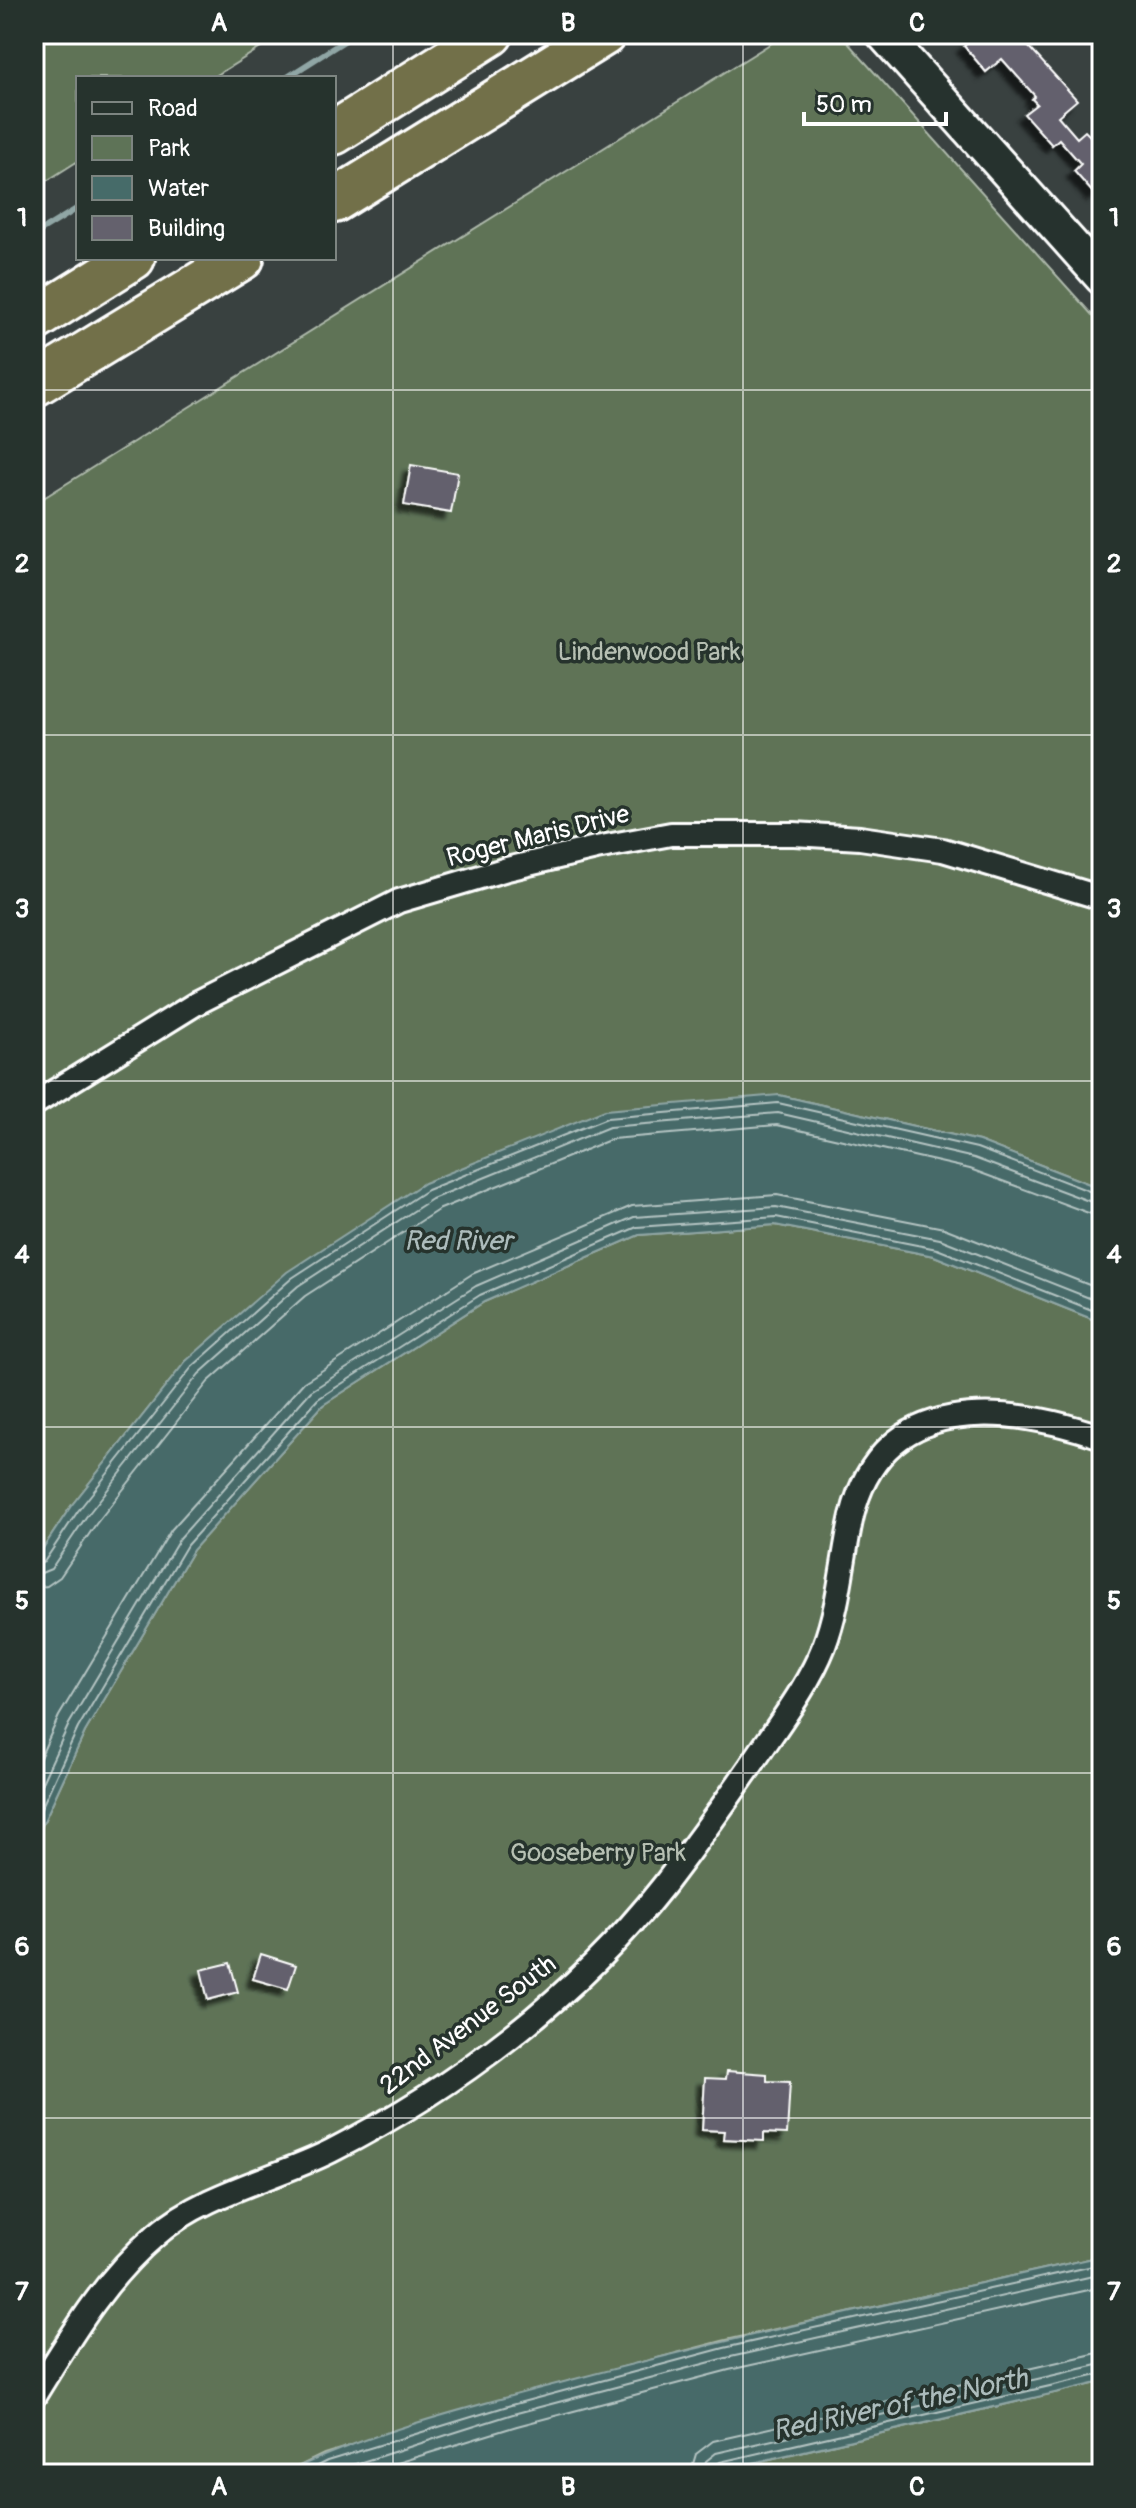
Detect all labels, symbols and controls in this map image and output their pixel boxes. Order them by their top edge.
text: A [211,7,228,39]
text: B [561,7,575,39]
text: C [909,7,925,39]
legend [76,76,336,260]
scale bar [804,76,946,126]
text: 50 m [816,90,872,119]
text: Road [148,94,198,123]
text: Park [148,134,190,163]
text: Water [148,174,209,203]
text: 1 [17,202,27,234]
text: 1 [1109,202,1119,234]
text: Building [148,214,225,243]
text: 2 [15,548,29,580]
text: 2 [1107,548,1121,580]
park label: Lindenwood Park [557,636,741,668]
street label: Roger Maris Drive [443,798,633,874]
text: 3 [15,893,29,925]
text: 3 [1107,893,1121,925]
water label: Red River [404,1224,515,1259]
text: 4 [14,1239,30,1271]
text: 4 [1106,1239,1122,1271]
text: 5 [15,1585,29,1617]
text: 5 [1107,1585,1121,1617]
park label: Gooseberry Park [510,1837,686,1869]
text: 6 [14,1931,30,1963]
text: 6 [1106,1931,1122,1963]
street label: 22nd Avenue South [373,1948,563,2102]
text: 7 [15,2276,29,2308]
text: 7 [1107,2276,1121,2308]
water label: Red River of the North [769,2361,1032,2449]
text: A [211,2471,228,2503]
text: B [561,2471,575,2503]
text: C [909,2471,925,2503]

